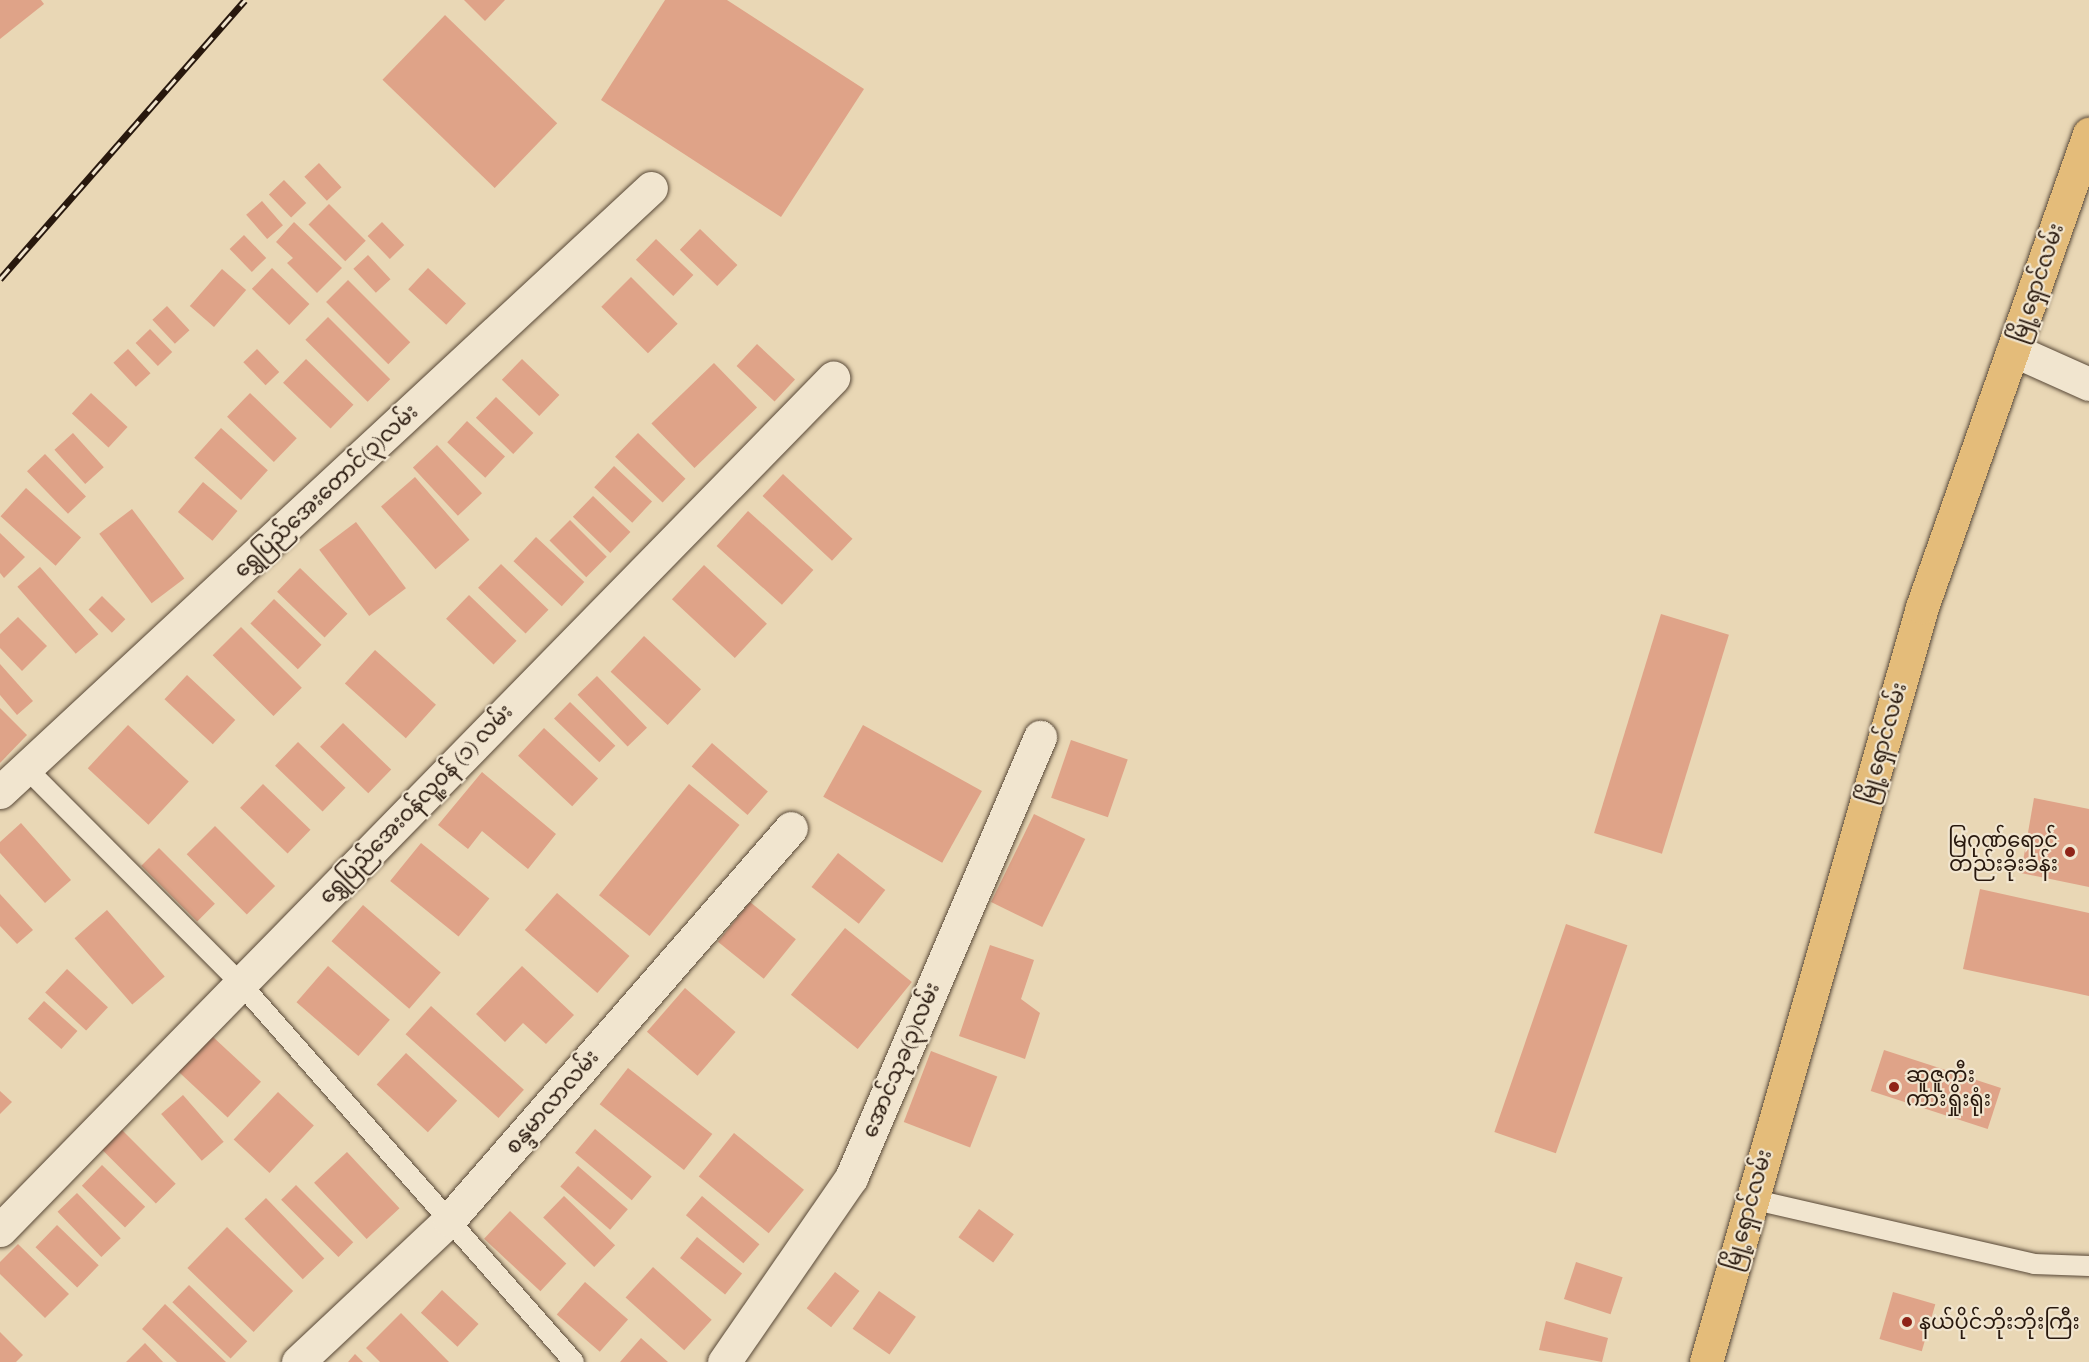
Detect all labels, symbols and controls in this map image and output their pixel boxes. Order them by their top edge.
street label: မြို့ရှောင်လမ်း [2005,220,2069,346]
street label: ရွှေပြည်အေးတောင်(၃)လမ်း [229,399,423,583]
street label: မြို့ရှောင်လမ်း [1854,680,1912,806]
street label: ရွှေပြည်အေးဝန်လူ့ဝန် (၁) လမ်း [314,699,518,909]
place label: မြဂုဏ်ရောင် တည်းခိုးခန်း [1948,827,2058,877]
marker: မြဂုဏ်ရောင် တည်းခိုးခန်း [2063,845,2077,859]
street label: အောင်သုခ(၃)လမ်း [857,979,945,1141]
street label: စန္ဒမာလာလမ်း [500,1045,604,1159]
place label: ဆူဇူကီး ကားရှိုးရုံး [1906,1062,1991,1112]
marker: ဆူဇူကီး ကားရှိုးရုံး [1887,1080,1901,1094]
street label: မြို့ရှောင်လမ်း [1719,1147,1777,1273]
place label: နယ်ပိုင်ဘိုးဘိုးကြီး [1919,1309,2080,1335]
marker: နယ်ပိုင်ဘိုးဘိုးကြီး [1900,1315,1914,1329]

